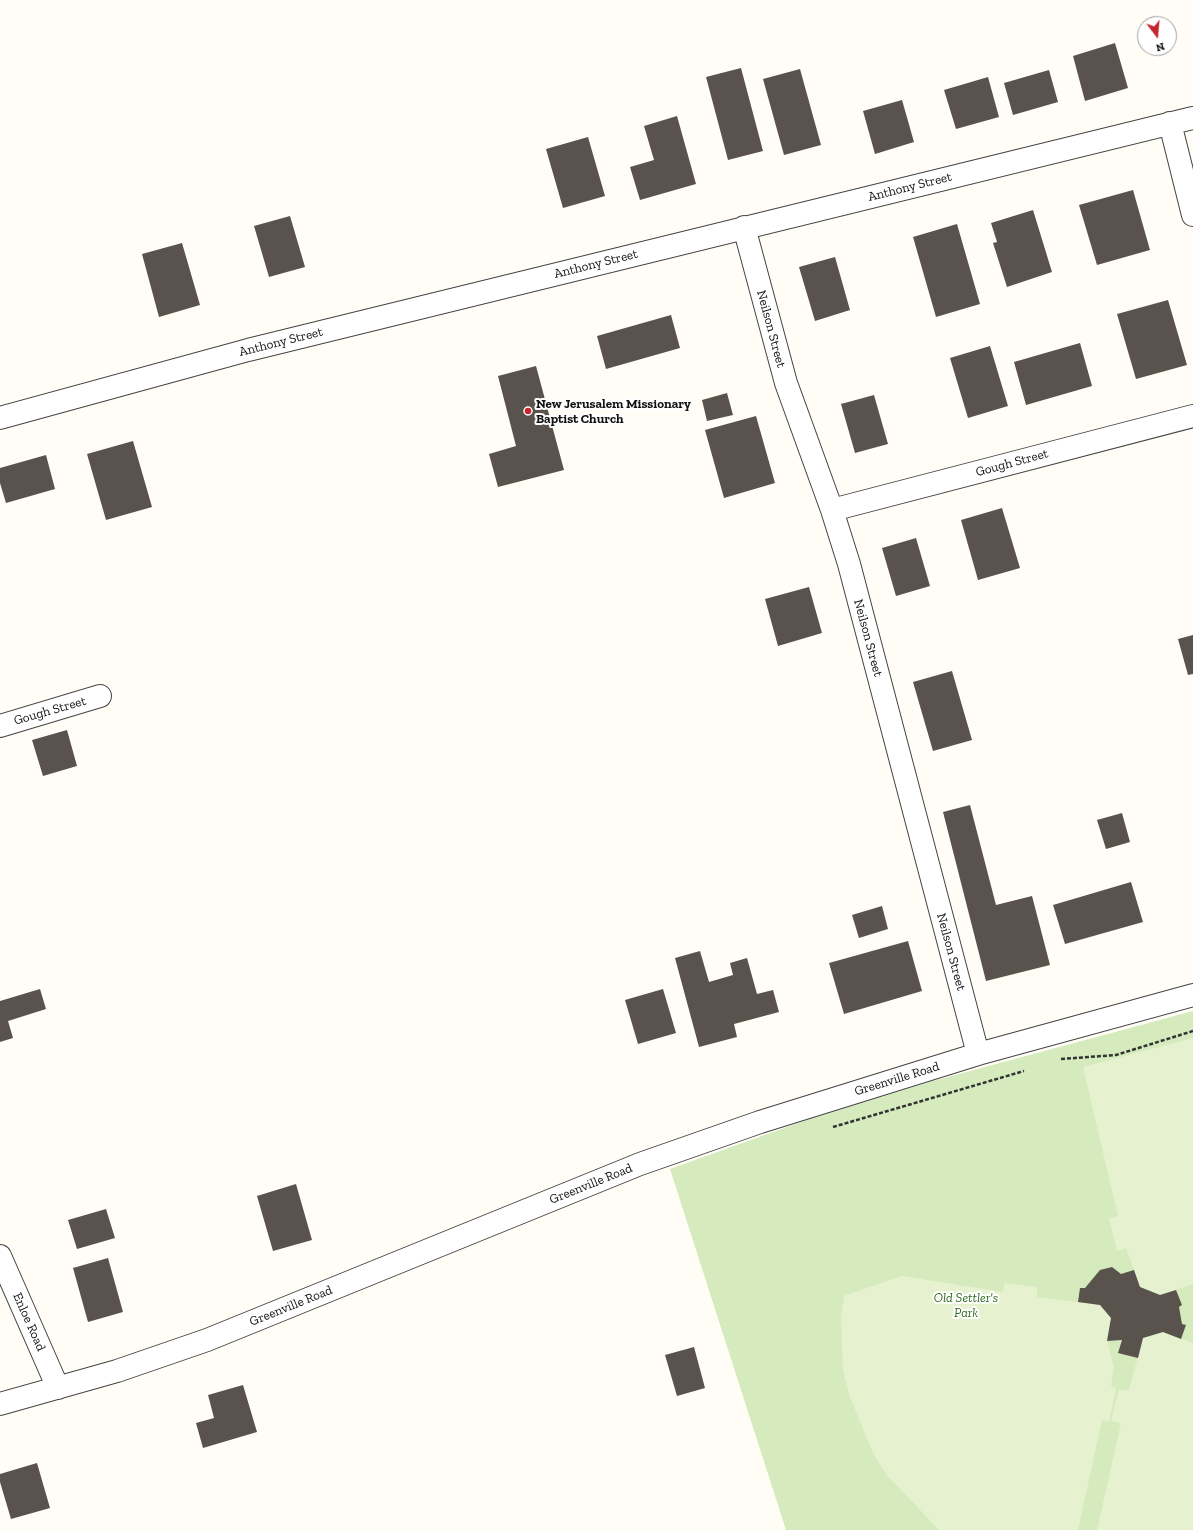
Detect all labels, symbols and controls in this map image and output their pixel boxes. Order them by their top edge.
north arrow [1137,16,1177,56]
text: N [1154,40,1166,54]
street label: Anthony Street [867,169,953,205]
street label: Anthony Street [553,246,639,282]
street label: Neilson Street [753,289,789,369]
street label: Anthony Street [238,324,324,360]
place label: New Jerusalem Missionary Baptist Church [536,396,691,427]
marker: New Jerusalem Missionary Baptist Church [523,406,533,416]
street label: Gough Street [974,446,1050,480]
street label: Neilson Street [850,598,886,678]
street label: Gough Street [12,693,88,729]
street label: Neilson Street [933,912,969,992]
street label: Greenville Road [853,1059,941,1099]
street label: Greenville Road [547,1160,635,1208]
street label: Greenville Road [247,1282,335,1330]
street label: Enloe Road [9,1290,49,1354]
park label: Old Settler's Park [934,1290,998,1321]

